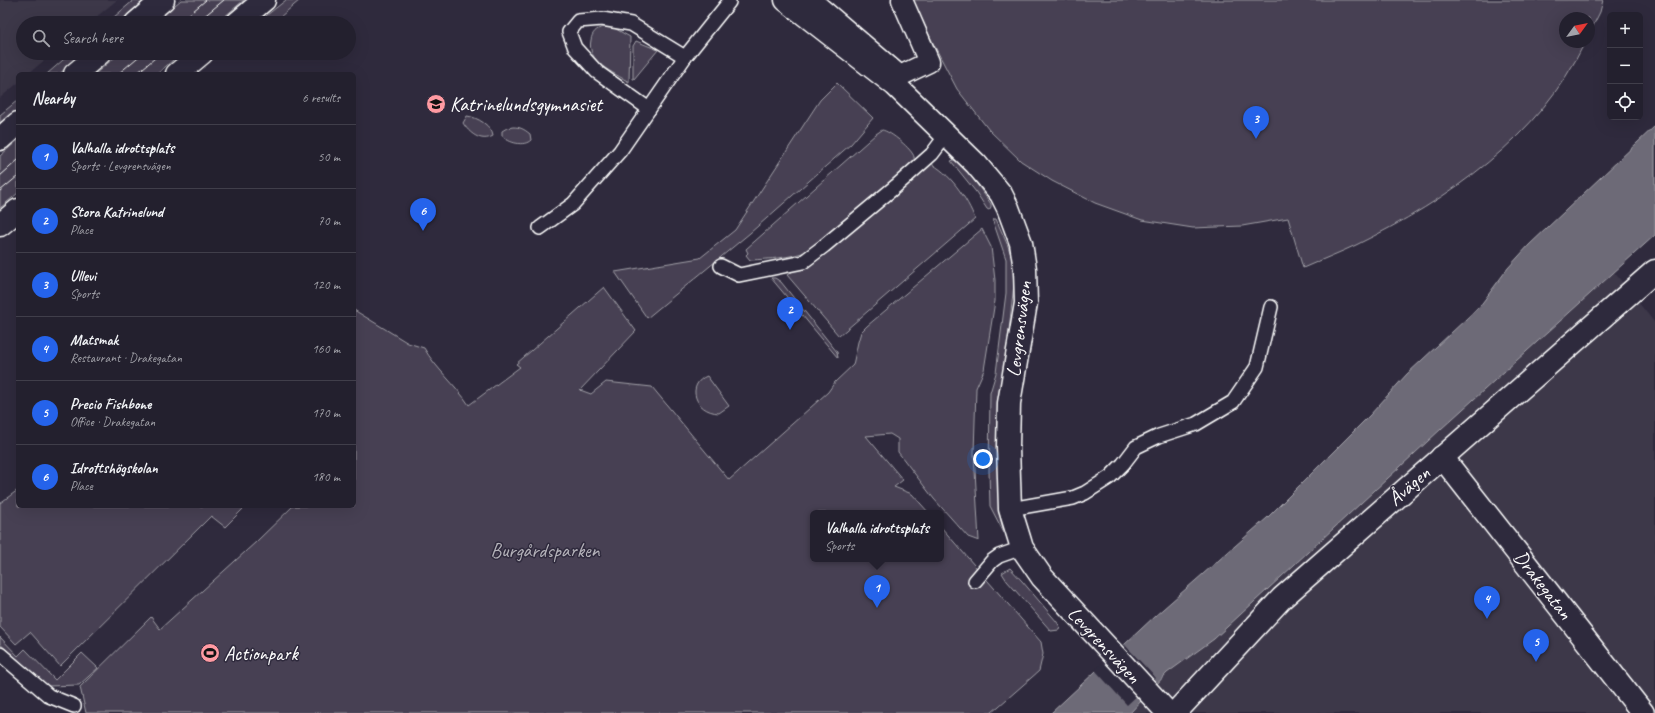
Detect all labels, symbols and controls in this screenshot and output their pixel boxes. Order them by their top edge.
north arrow [1559,12,1595,48]
map controls [1607,12,1643,120]
button: + [1607,12,1643,48]
search box [16,16,356,60]
icon: search [30,27,52,49]
text: Search here [62,29,123,48]
button: − [1607,48,1643,84]
button: locate [1607,84,1643,120]
text: Nearby [32,88,75,109]
text: 6 results [302,90,340,106]
place label: Katrinelundsgymnasiet [450,92,604,117]
school or university icon: Katrinelundsgymnasiet [425,93,447,115]
pin: 3 [1243,106,1269,139]
text: Valhalla idrottsplats [70,139,174,158]
text: 1 [42,149,48,165]
text: 50 m [318,149,340,165]
text: Sports · Levgrensvägen [70,158,171,174]
pin: 6 [410,198,436,231]
text: Stora Katrinelund [70,203,163,222]
text: 2 [42,213,48,229]
text: 70 m [318,213,340,229]
text: Place [70,222,93,238]
text: Ullevi [70,267,96,286]
text: 3 [42,277,48,293]
text: 120 m [312,277,340,293]
street label: Levgrensvägen [1001,279,1037,378]
text: Sports [70,286,99,302]
pin: 2 [777,297,803,330]
text: Matsmak [70,331,118,350]
text: 4 [42,341,48,357]
text: 160 m [312,341,340,357]
text: Restaurant · Drakegatan [70,350,182,366]
text: Precio Fishbone [70,395,151,414]
text: 5 [42,405,48,421]
text: 170 m [312,405,340,421]
text: Office · Drakegatan [70,414,155,430]
your location [973,449,993,469]
text: Idrottshögskolan [70,459,158,478]
street label: Åvägen [1383,460,1436,511]
text: 6 [42,469,48,485]
text: 180 m [312,469,340,485]
text: Place [70,478,93,494]
popup [810,510,944,562]
text: Valhalla idrottsplats [825,519,929,538]
park label: Burgårdsparken [490,538,601,563]
text: Sports [825,538,854,554]
street label: Drakegatan [1508,545,1578,625]
pin: 1 [864,575,890,608]
pin: 4 [1474,586,1500,619]
street label: Levgrensvägen [1062,601,1147,689]
pin: 5 [1523,629,1549,662]
place label: Actionpark [224,641,300,666]
sports icon: Actionpark [199,642,221,664]

